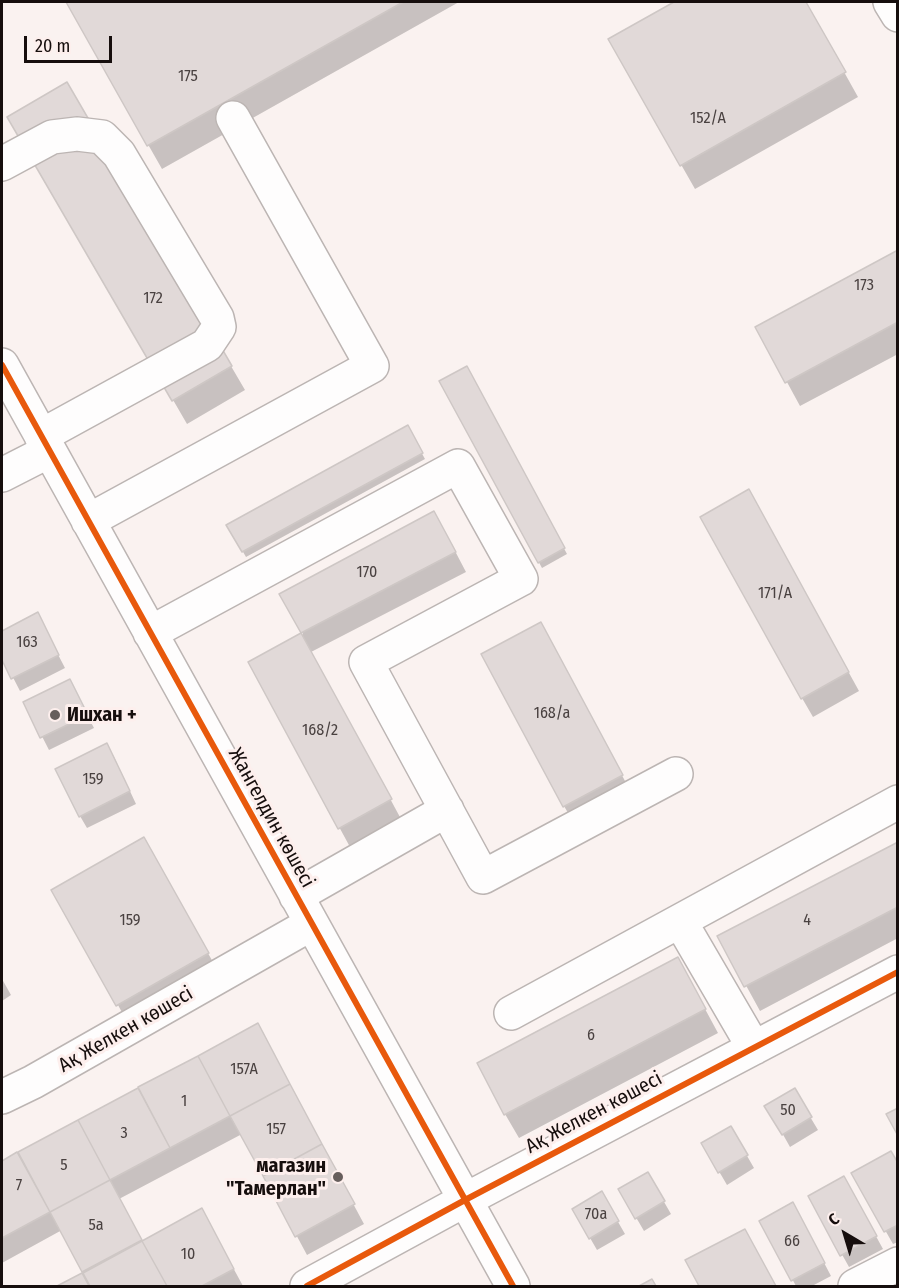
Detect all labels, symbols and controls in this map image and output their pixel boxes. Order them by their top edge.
scale bar [27,24,116,62]
text: 20 m [35,35,70,57]
house number: 175 [178,67,198,87]
house number: 152/А [690,109,726,129]
house number: 173 [854,276,874,296]
house number: 172 [143,289,163,309]
house number: 170 [357,563,377,583]
house number: 171/А [758,584,792,604]
house number: 163 [16,633,38,653]
place label: Ишхан + [67,703,137,727]
house number: 168/а [534,704,570,724]
marker: Ишхан + [48,708,62,722]
house number: 168/2 [302,721,338,741]
street label: Жангелдин көшесі [223,744,319,892]
house number: 159 [82,770,104,790]
house number: 159 [119,911,141,931]
house number: 4 [803,911,811,931]
street label: Ақ Желкен көшесі [55,982,197,1078]
house number: 6 [587,1026,595,1046]
house number: 157А [230,1060,258,1080]
street label: Ақ Желкен көшесі [522,1067,666,1159]
house number: 1 [181,1092,187,1112]
house number: 50 [780,1101,796,1121]
house number: 157 [266,1120,286,1140]
house number: 3 [120,1124,128,1144]
place label: магазин "Тамерлан" [226,1154,326,1201]
house number: 5 [60,1156,68,1176]
marker: магазин "Тамерлан" [331,1170,345,1184]
house number: 7 [16,1176,22,1196]
north arrow [815,1204,875,1264]
house number: 70а [585,1205,607,1225]
text: С [824,1209,843,1229]
house number: 5а [88,1216,104,1236]
house number: 66 [784,1232,800,1252]
house number: 10 [181,1245,195,1265]

